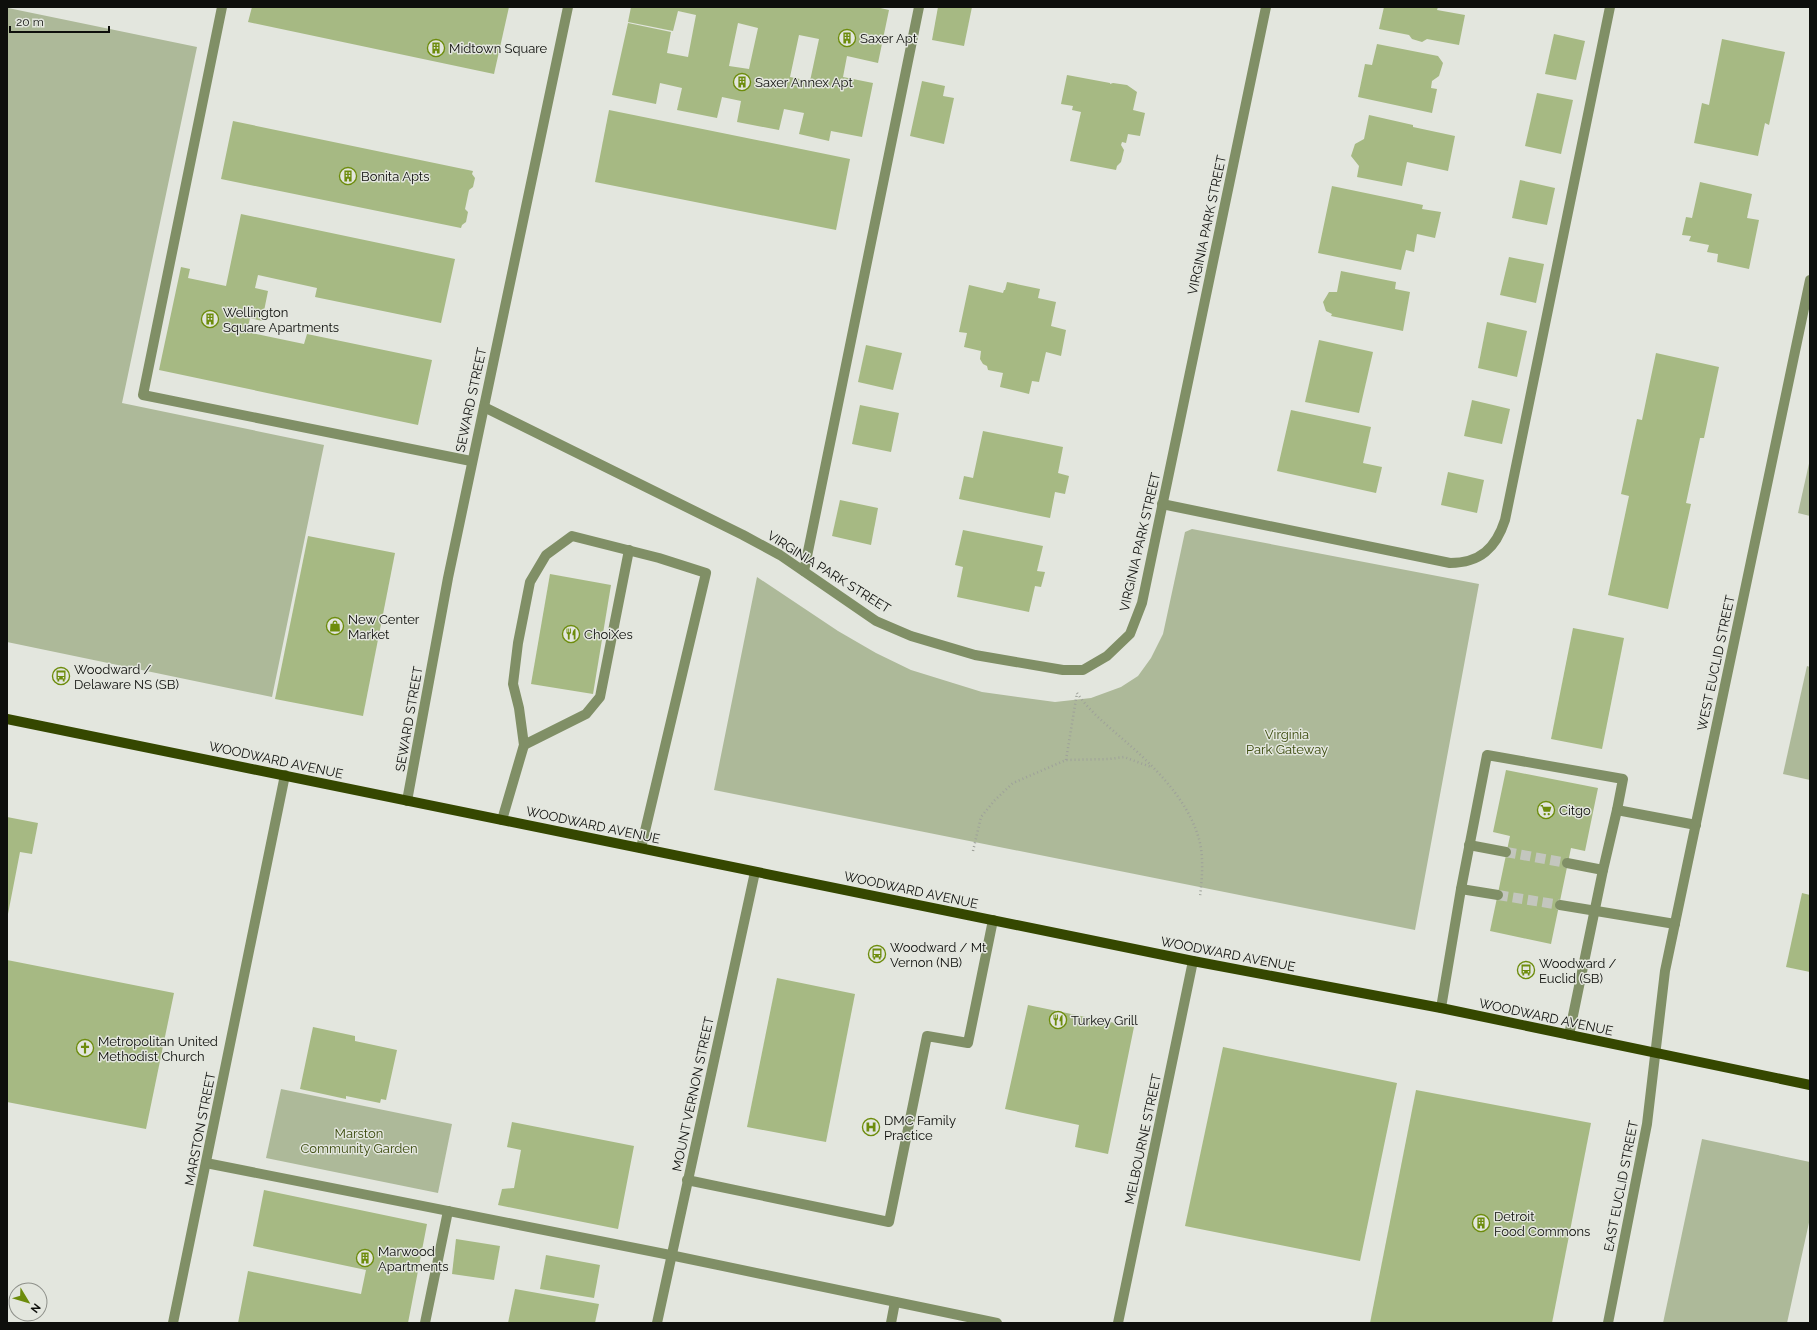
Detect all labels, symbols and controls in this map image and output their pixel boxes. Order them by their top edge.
scale bar [10,8,109,34]
text: 20 m [16,15,44,29]
building icon: Saxer Apt [837,28,857,48]
place label: Saxer Apt [860,31,918,46]
building icon: Midtown Square [426,38,446,58]
place label: Midtown Square [449,41,548,56]
building icon: Saxer Annex Apt [732,72,752,92]
place label: Saxer Annex Apt [755,75,854,90]
street label: VIRGINIA PARK STREET [1185,154,1229,296]
building icon: Bonita Apts [338,166,358,186]
place label: Bonita Apts [361,169,430,184]
place label: Wellington Square Apartments [223,305,339,335]
building icon: Wellington Square Apartments [200,309,220,329]
street label: SEWARD STREET [453,346,489,454]
street label: VIRGINIA PARK STREET [1117,471,1163,613]
street label: VIRGINIA PARK STREET [765,528,893,616]
street label: WEST EUCLID STREET [1694,594,1738,732]
place label: New Center Market [348,612,420,642]
shop icon: New Center Market [325,616,345,636]
restaurant icon: ChoiXes [561,624,581,644]
place label: ChoiXes [584,627,633,642]
place label: Woodward / Delaware NS (SB) [74,662,179,692]
street label: SEWARD STREET [392,665,426,773]
bus stop icon: Woodward / Delaware NS (SB) [51,666,71,686]
park label: Virginia Park Gateway [1246,727,1328,757]
street label: WOODWARD AVENUE [208,738,344,782]
supermarket icon: Citgo [1536,800,1556,820]
street label: WOODWARD AVENUE [525,803,661,847]
place label: Citgo [1559,803,1591,818]
street label: WOODWARD AVENUE [843,868,979,912]
street label: WOODWARD AVENUE [1160,934,1297,974]
place label: Woodward / Mt Vernon (NB) [890,940,987,970]
bus stop icon: Woodward / Mt Vernon (NB) [867,944,887,964]
place label: Woodward / Euclid (SB) [1539,956,1617,986]
bus stop icon: Woodward / Euclid (SB) [1516,960,1536,980]
street label: WOODWARD AVENUE [1478,995,1614,1039]
restaurant icon: Turkey Grill [1048,1010,1068,1030]
place label: Turkey Grill [1071,1013,1138,1028]
street label: MOUNT VERNON STREET [669,1015,717,1173]
place label: Metropolitan United Methodist Church [98,1034,218,1064]
church icon: Metropolitan United Methodist Church [75,1038,95,1058]
street label: MARSTON STREET [182,1071,218,1187]
street label: MELBOURNE STREET [1122,1072,1164,1206]
place label: DMC Family Practice [884,1113,956,1143]
hospital icon: DMC Family Practice [861,1117,881,1137]
street label: EAST EUCLID STREET [1601,1119,1641,1253]
park label: Marston Community Garden [300,1126,418,1156]
place label: Detroit Food Commons [1494,1209,1590,1239]
building icon: Detroit Food Commons [1471,1213,1491,1233]
place label: Marwood Apartments [378,1244,449,1274]
building icon: Marwood Apartments [355,1248,375,1268]
north arrow [8,1282,48,1322]
text: N [28,1301,43,1315]

